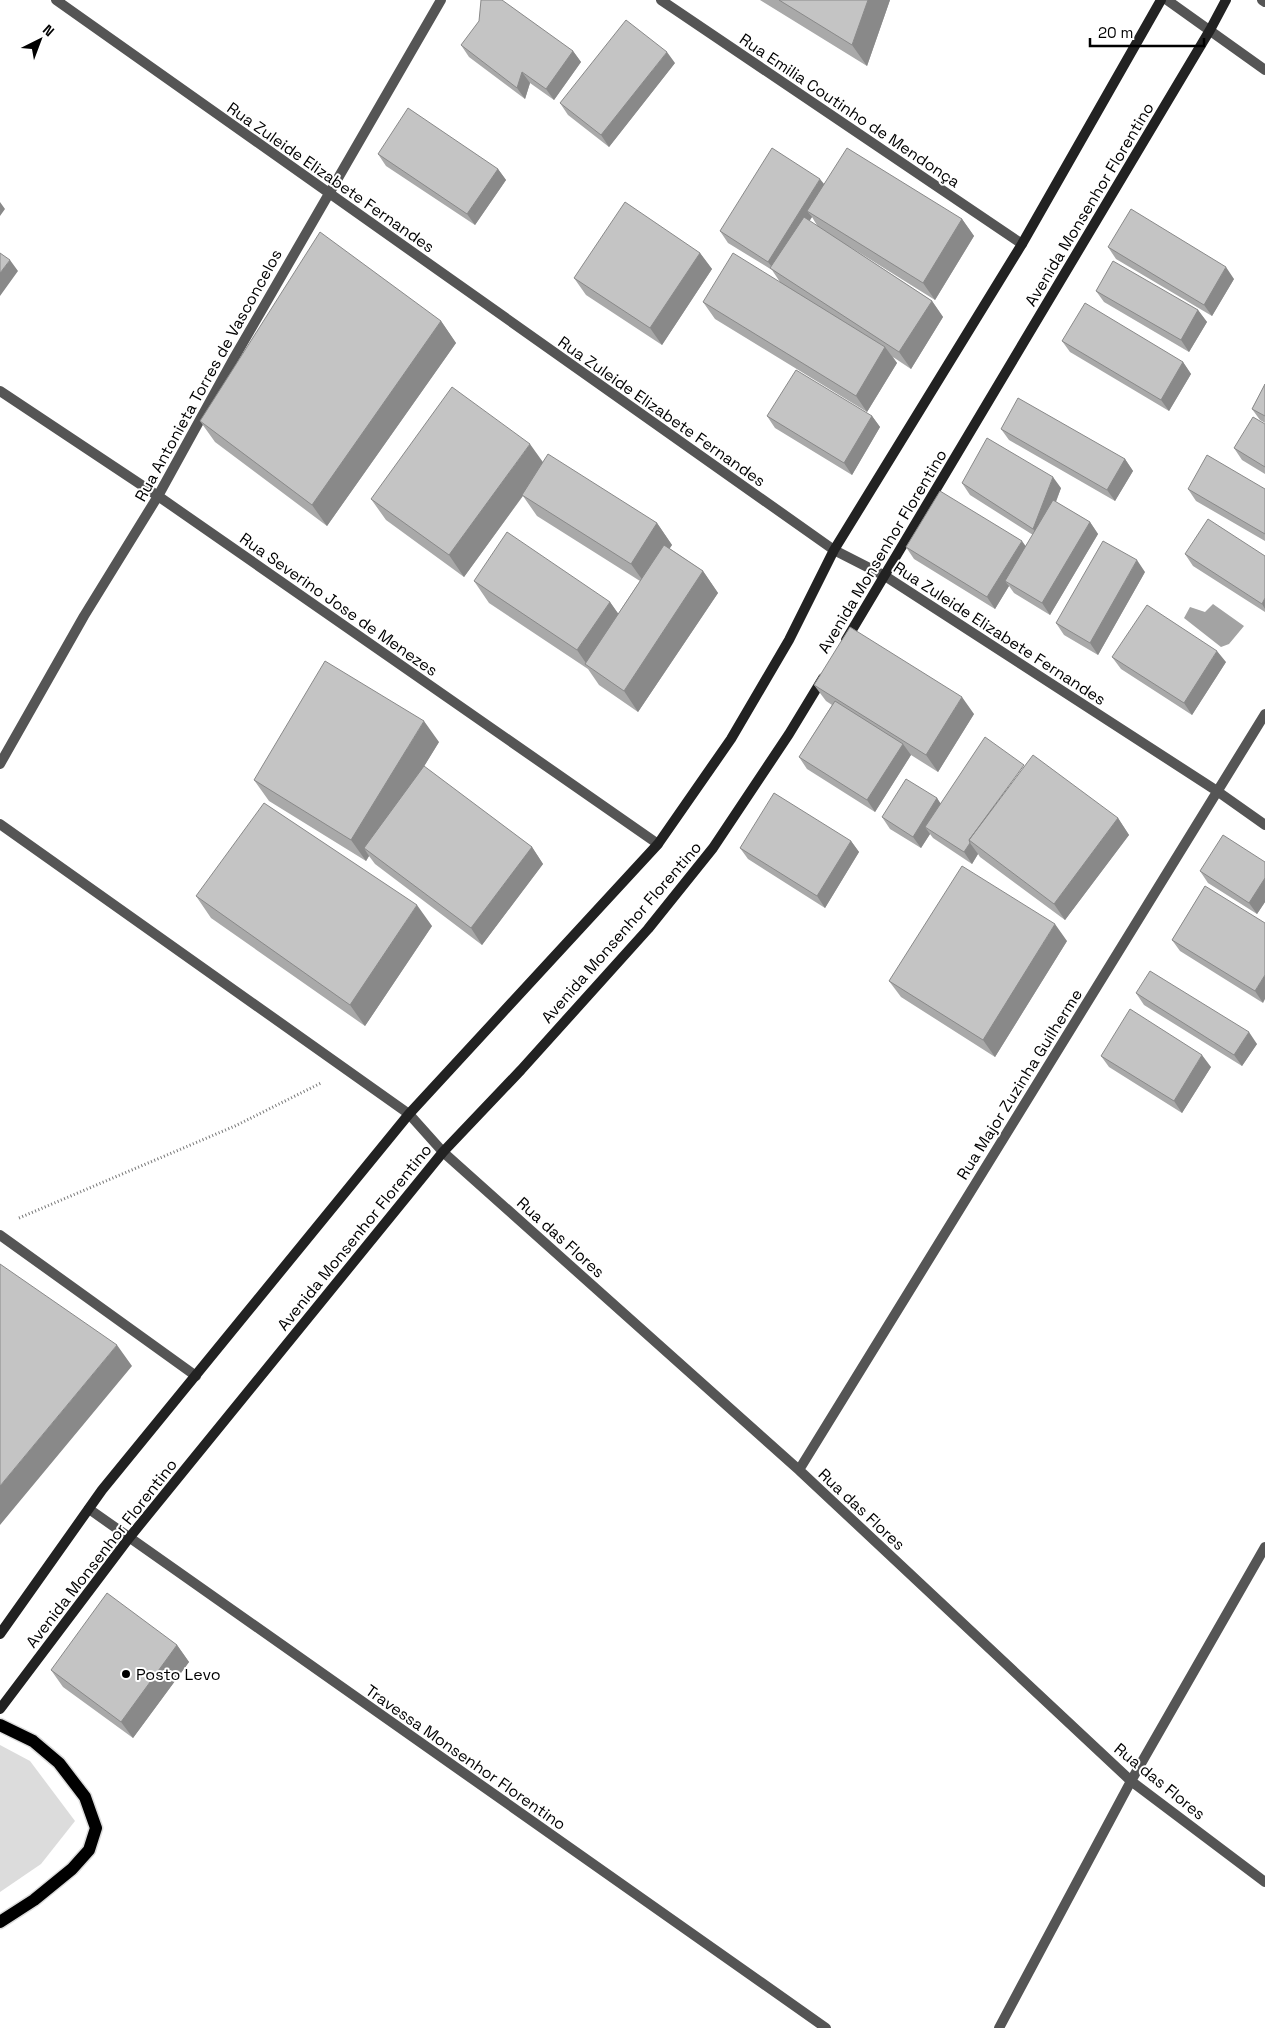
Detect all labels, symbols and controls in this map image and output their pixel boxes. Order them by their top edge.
north arrow [15,15,65,65]
scale bar [1090,15,1204,47]
text: N [39,21,58,40]
text: 20 m [1098,23,1133,42]
street label: Rua Emilia Coutinho de Mendonça [735,29,964,192]
street label: Rua Zuleide Elizabete Fernandes [223,97,439,257]
street label: Avenida Monsenhor Florentino [1020,98,1159,310]
street label: Rua Antonieta Torres de Vasconcelos [130,245,287,505]
street label: Rua Zuleide Elizabete Fernandes [554,331,770,491]
street label: Avenida Monsenhor Florentino [813,445,952,657]
street label: Rua Severino Jose de Menezes [236,528,442,681]
street label: Rua Zuleide Elizabete Fernandes [890,557,1110,710]
street label: Avenida Monsenhor Florentino [537,837,706,1028]
street label: Rua Major Zuzinha Guilherme [952,985,1087,1184]
street label: Avenida Monsenhor Florentino [273,1140,436,1335]
street label: Rua das Flores [512,1192,609,1282]
street label: Avenida Monsenhor Florentino [21,1455,182,1652]
street label: Rua das Flores [814,1464,910,1555]
place label: Posto Levo [136,1664,221,1685]
marker: Posto Levo [120,1668,132,1680]
street label: Travessa Monsenhor Florentino [361,1680,570,1835]
street label: Rua das Flores [1110,1738,1210,1825]

